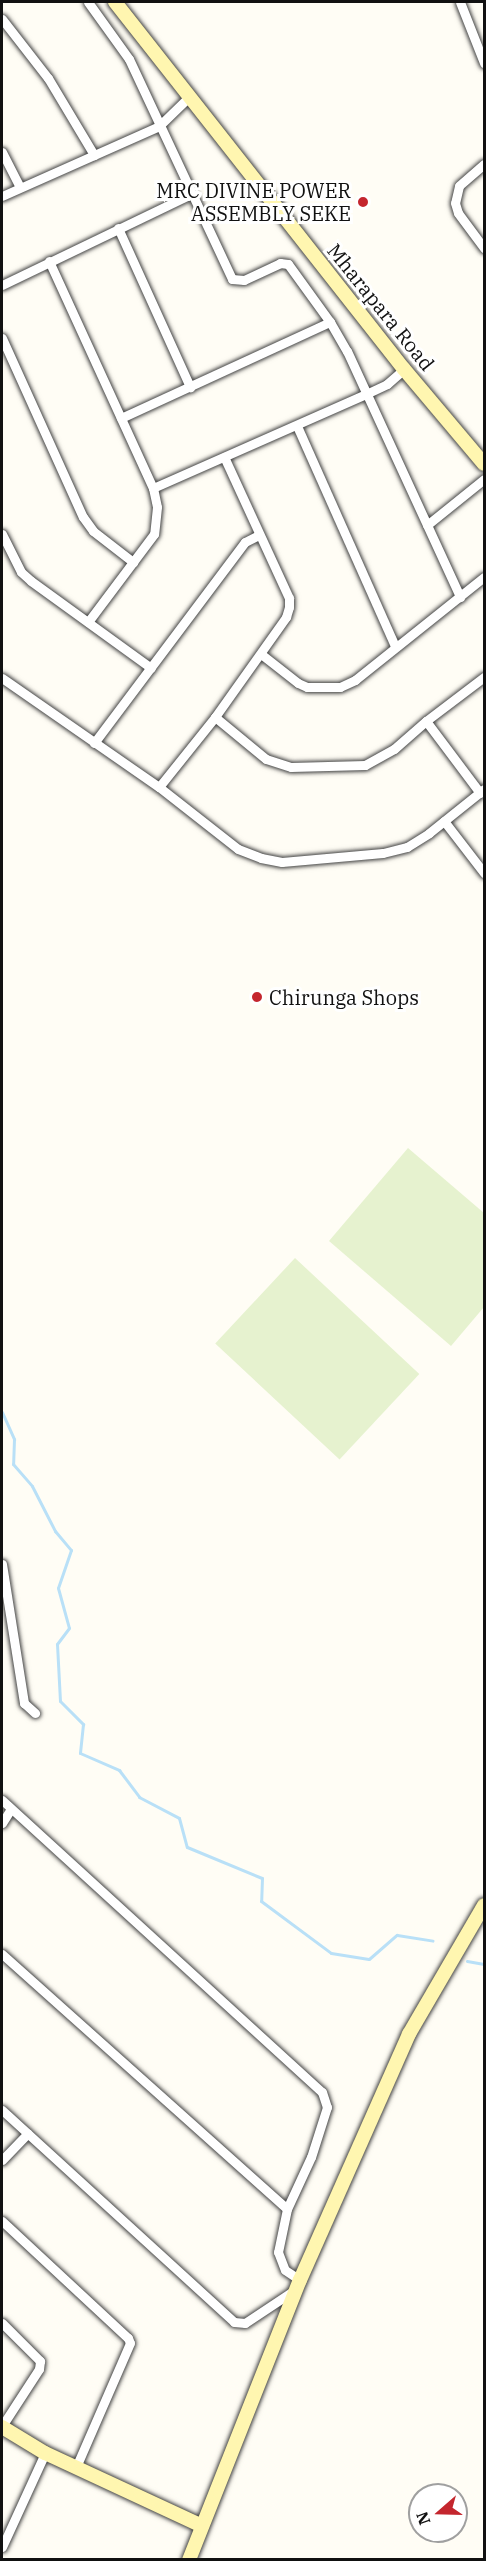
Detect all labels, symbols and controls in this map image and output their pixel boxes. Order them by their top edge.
place label: MRC DIVINE POWER ASSEMBLY SEKE [156,178,351,225]
marker: MRC DIVINE POWER ASSEMBLY SEKE [356,195,370,209]
street label: Mharapara Road [323,239,439,375]
place label: Chirunga Shops [269,985,419,1009]
marker: Chirunga Shops [250,990,264,1004]
north arrow [408,2483,468,2543]
text: N [411,2509,435,2528]

